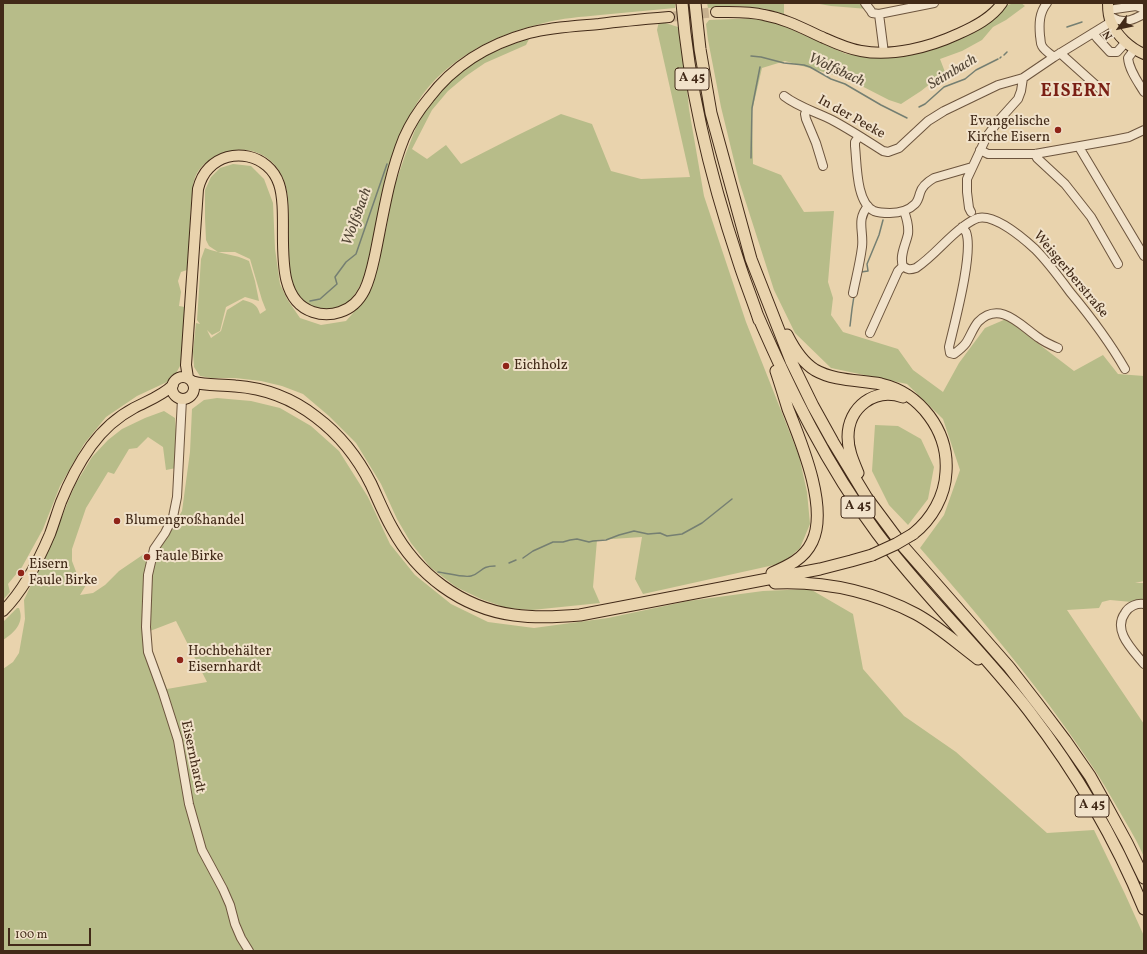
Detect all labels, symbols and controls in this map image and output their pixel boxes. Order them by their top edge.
north arrow [1099,8,1139,48]
text: N [1100,27,1117,42]
water label: Wolfsbach [805,50,867,92]
water label: Seimbach [925,51,981,95]
road number: A 45 [675,68,709,90]
district label: EISERN [1040,82,1112,104]
street label: In der Peeke [814,93,888,143]
place label: Evangelische Kirche Eisern [967,114,1050,146]
marker: Evangelische Kirche Eisern [1053,125,1063,135]
water label: Wolfsbach [339,186,377,248]
street label: Weisgerberstraße [1029,228,1111,322]
place label: Eichholz [514,358,568,374]
marker: Eichholz [501,361,511,371]
road number: A 45 [841,496,875,518]
place label: Blumengroßhandel [125,513,244,529]
marker: Blumengroßhandel [112,516,122,526]
place label: Faule Birke [155,549,224,565]
marker: Faule Birke [142,552,152,562]
place label: Eisern Faule Birke [29,557,98,590]
marker: Eisern Faule Birke [16,568,26,578]
place label: Hochbehälter Eisernhardt [188,644,271,676]
marker: Hochbehälter Eisernhardt [175,655,185,665]
street label: Eisernhardt [176,719,208,795]
road number: A 45 [1075,795,1109,817]
scale bar [10,920,93,946]
text: 100 m [15,927,47,943]

